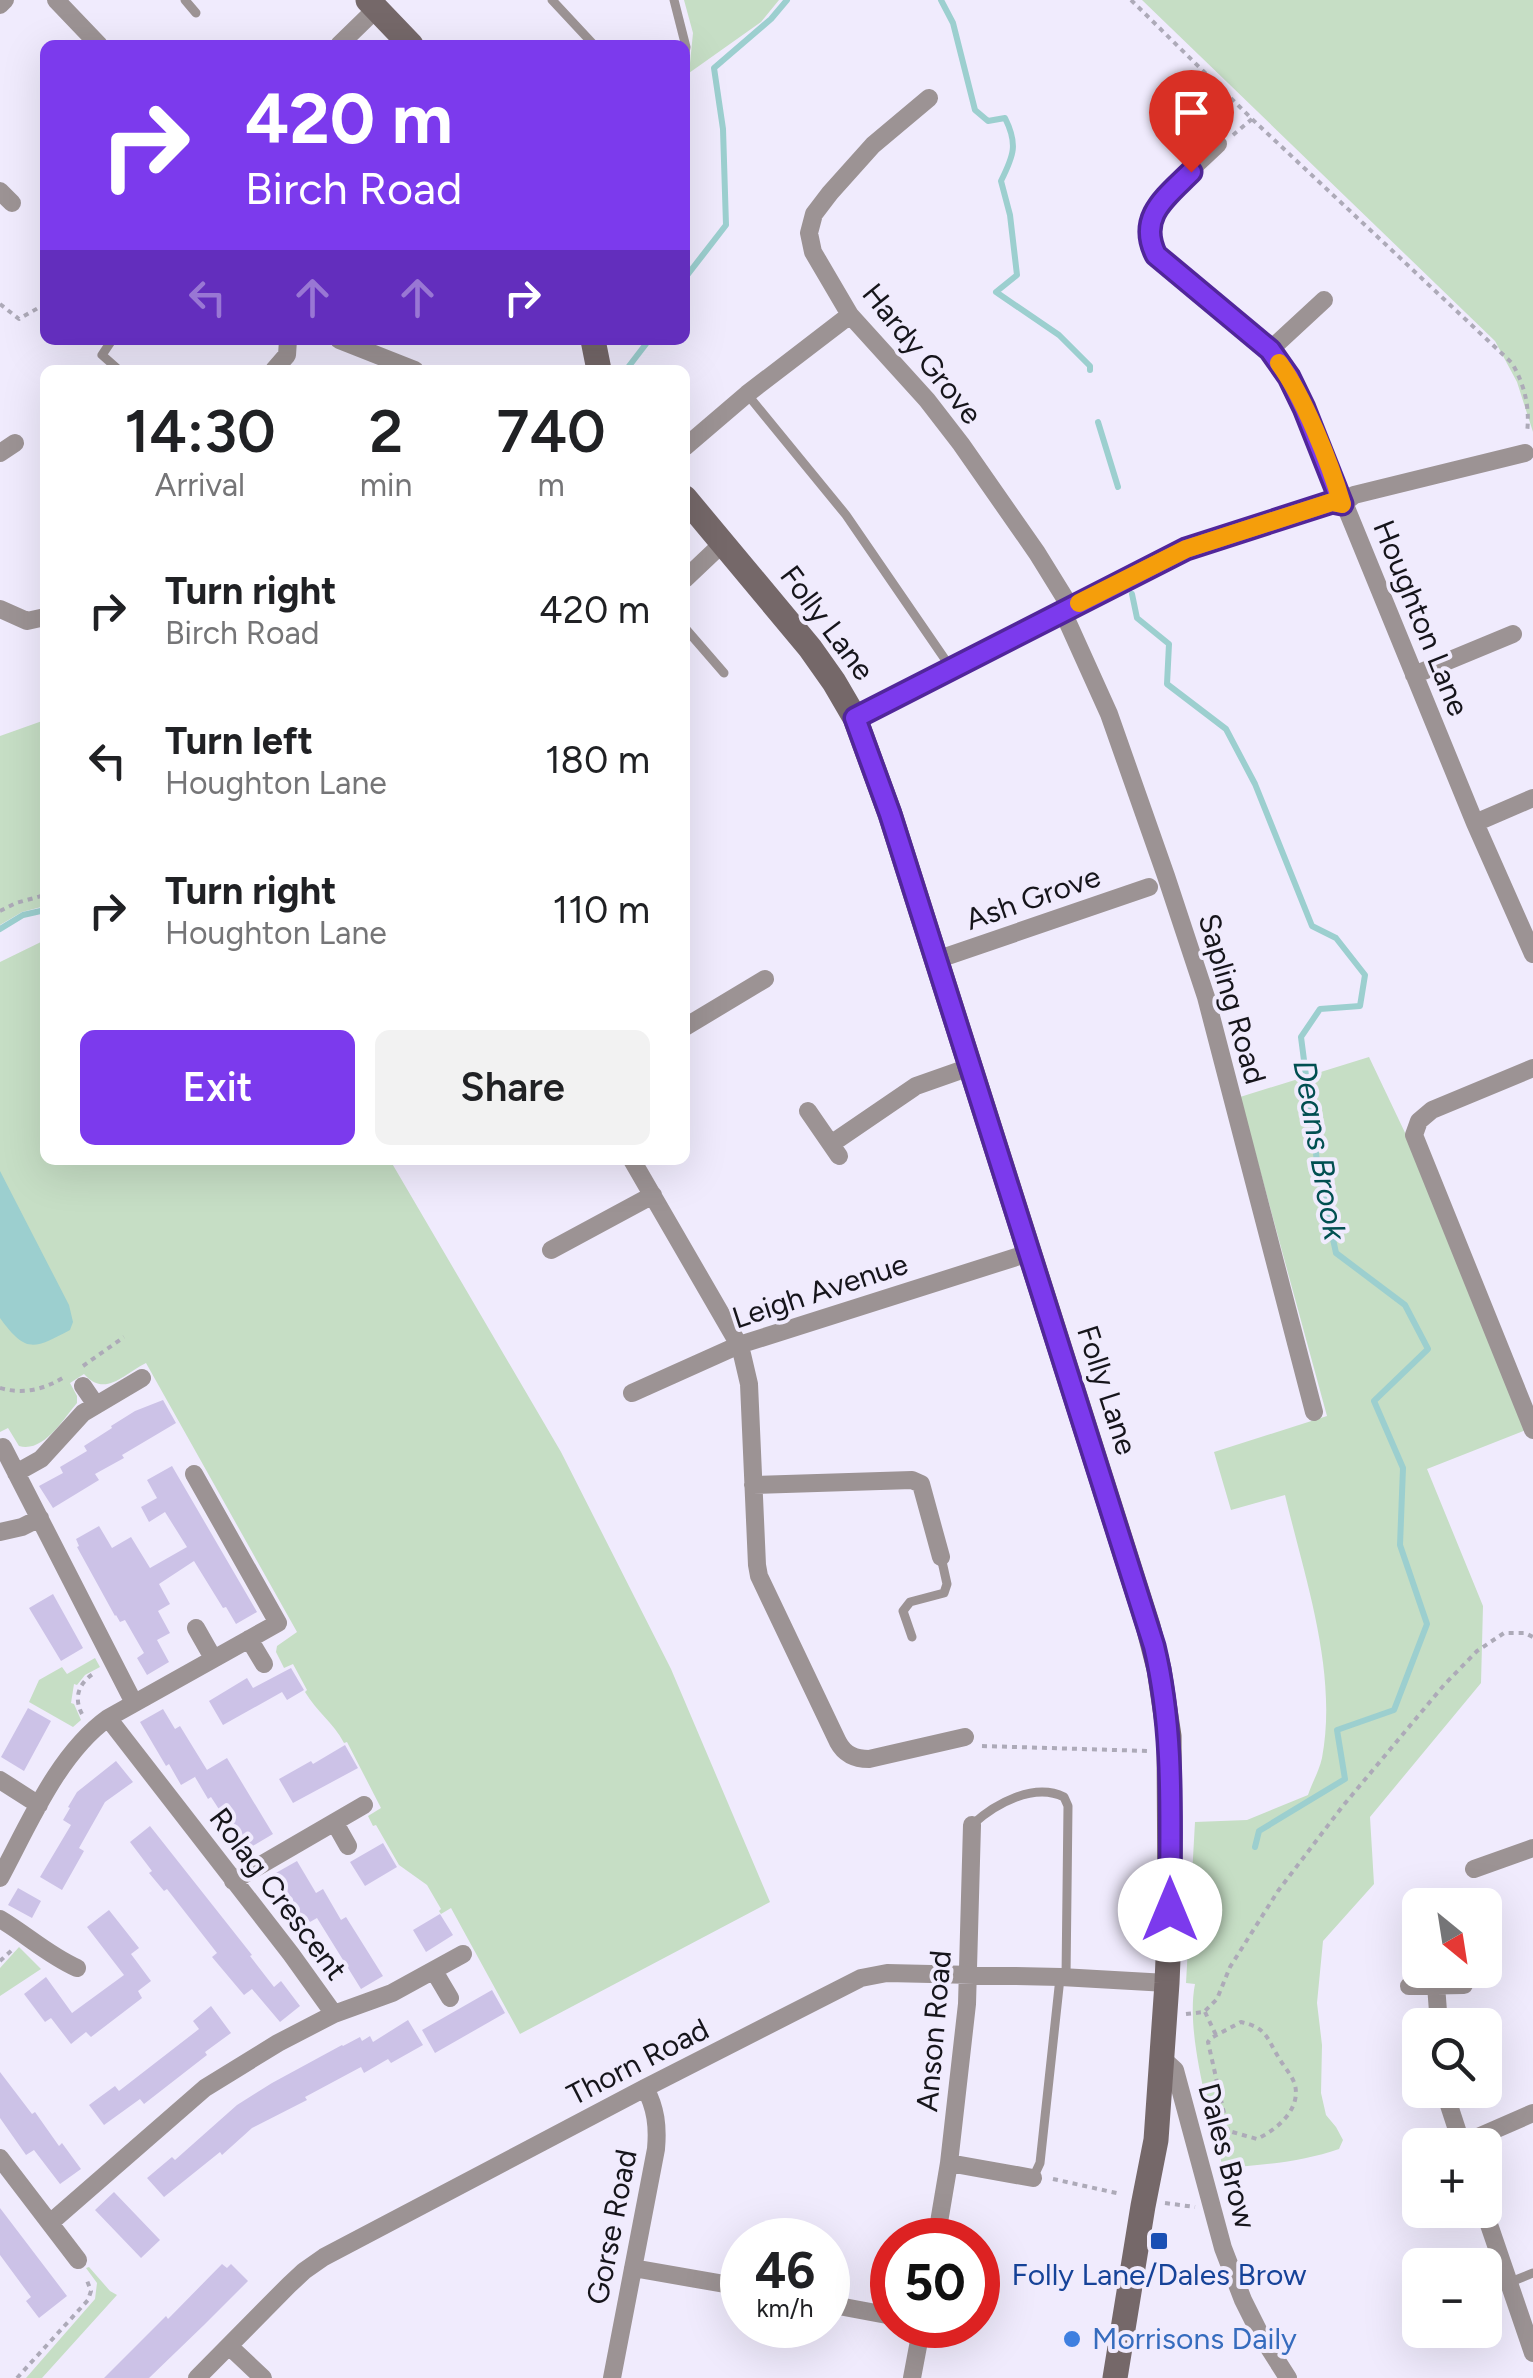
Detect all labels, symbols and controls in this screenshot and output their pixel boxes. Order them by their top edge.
pin [1149,70,1234,173]
text: 420 m [245,76,453,161]
icon: right [80,80,210,210]
icon: arrive [1164,85,1219,140]
text: Birch Road [245,161,462,215]
icon: left [180,270,235,325]
icon: ahead [285,270,340,325]
icon: ahead [390,270,445,325]
icon: right [495,270,550,325]
street label: Hardy Grove [854,276,990,432]
text: 14:30 [124,395,276,467]
text: 2 [369,395,403,467]
text: 740 [497,395,606,467]
text: Arrival [155,466,245,504]
text: min [360,466,412,504]
text: m [538,466,565,504]
street label: Houghton Lane [1365,515,1478,721]
street label: Folly Lane [772,558,882,687]
text: Turn right [165,568,337,614]
icon: right [80,583,135,638]
text: 420 m [539,587,650,633]
text: Birch Road [165,614,320,652]
text: Turn left [165,718,313,764]
icon: left [80,733,135,788]
text: 180 m [545,737,650,783]
text: Houghton Lane [165,764,387,802]
street label: Ash Grove [961,857,1105,938]
text: Turn right [165,868,337,914]
icon: right [80,883,135,938]
text: 110 m [553,887,650,933]
street label: Sapling Road [1190,909,1274,1088]
text: Houghton Lane [165,914,387,952]
button: Exit [80,1030,355,1145]
button: Share [375,1030,650,1145]
water label: Deans Brook [1285,1057,1355,1244]
street label: Leigh Avenue [728,1245,912,1336]
street label: Folly Lane [1069,1320,1146,1459]
street label: Rolag Crescent [202,1800,355,1987]
position arrow [1118,1858,1222,1962]
north arrow [1402,1888,1502,1988]
map controls [1402,1888,1502,2348]
street label: Anson Road [908,1949,959,2113]
button: search [1402,2008,1502,2108]
street label: Thorn Road [561,2010,715,2113]
street label: Dales Brow [1190,2079,1265,2233]
button: + [1402,2128,1502,2228]
street label: Gorse Road [578,2146,645,2308]
speed limit sign: 50 [870,2218,1000,2348]
marker: Folly Lane/Dales Brow [1148,2230,1170,2252]
text: 46 [755,2240,815,2301]
button: − [1402,2248,1502,2348]
place label: Folly Lane/Dales Brow [1012,2256,1307,2293]
text: km/h [756,2293,814,2323]
place label: Morrisons Daily [1092,2320,1297,2357]
marker: Morrisons Daily [1061,2328,1083,2350]

